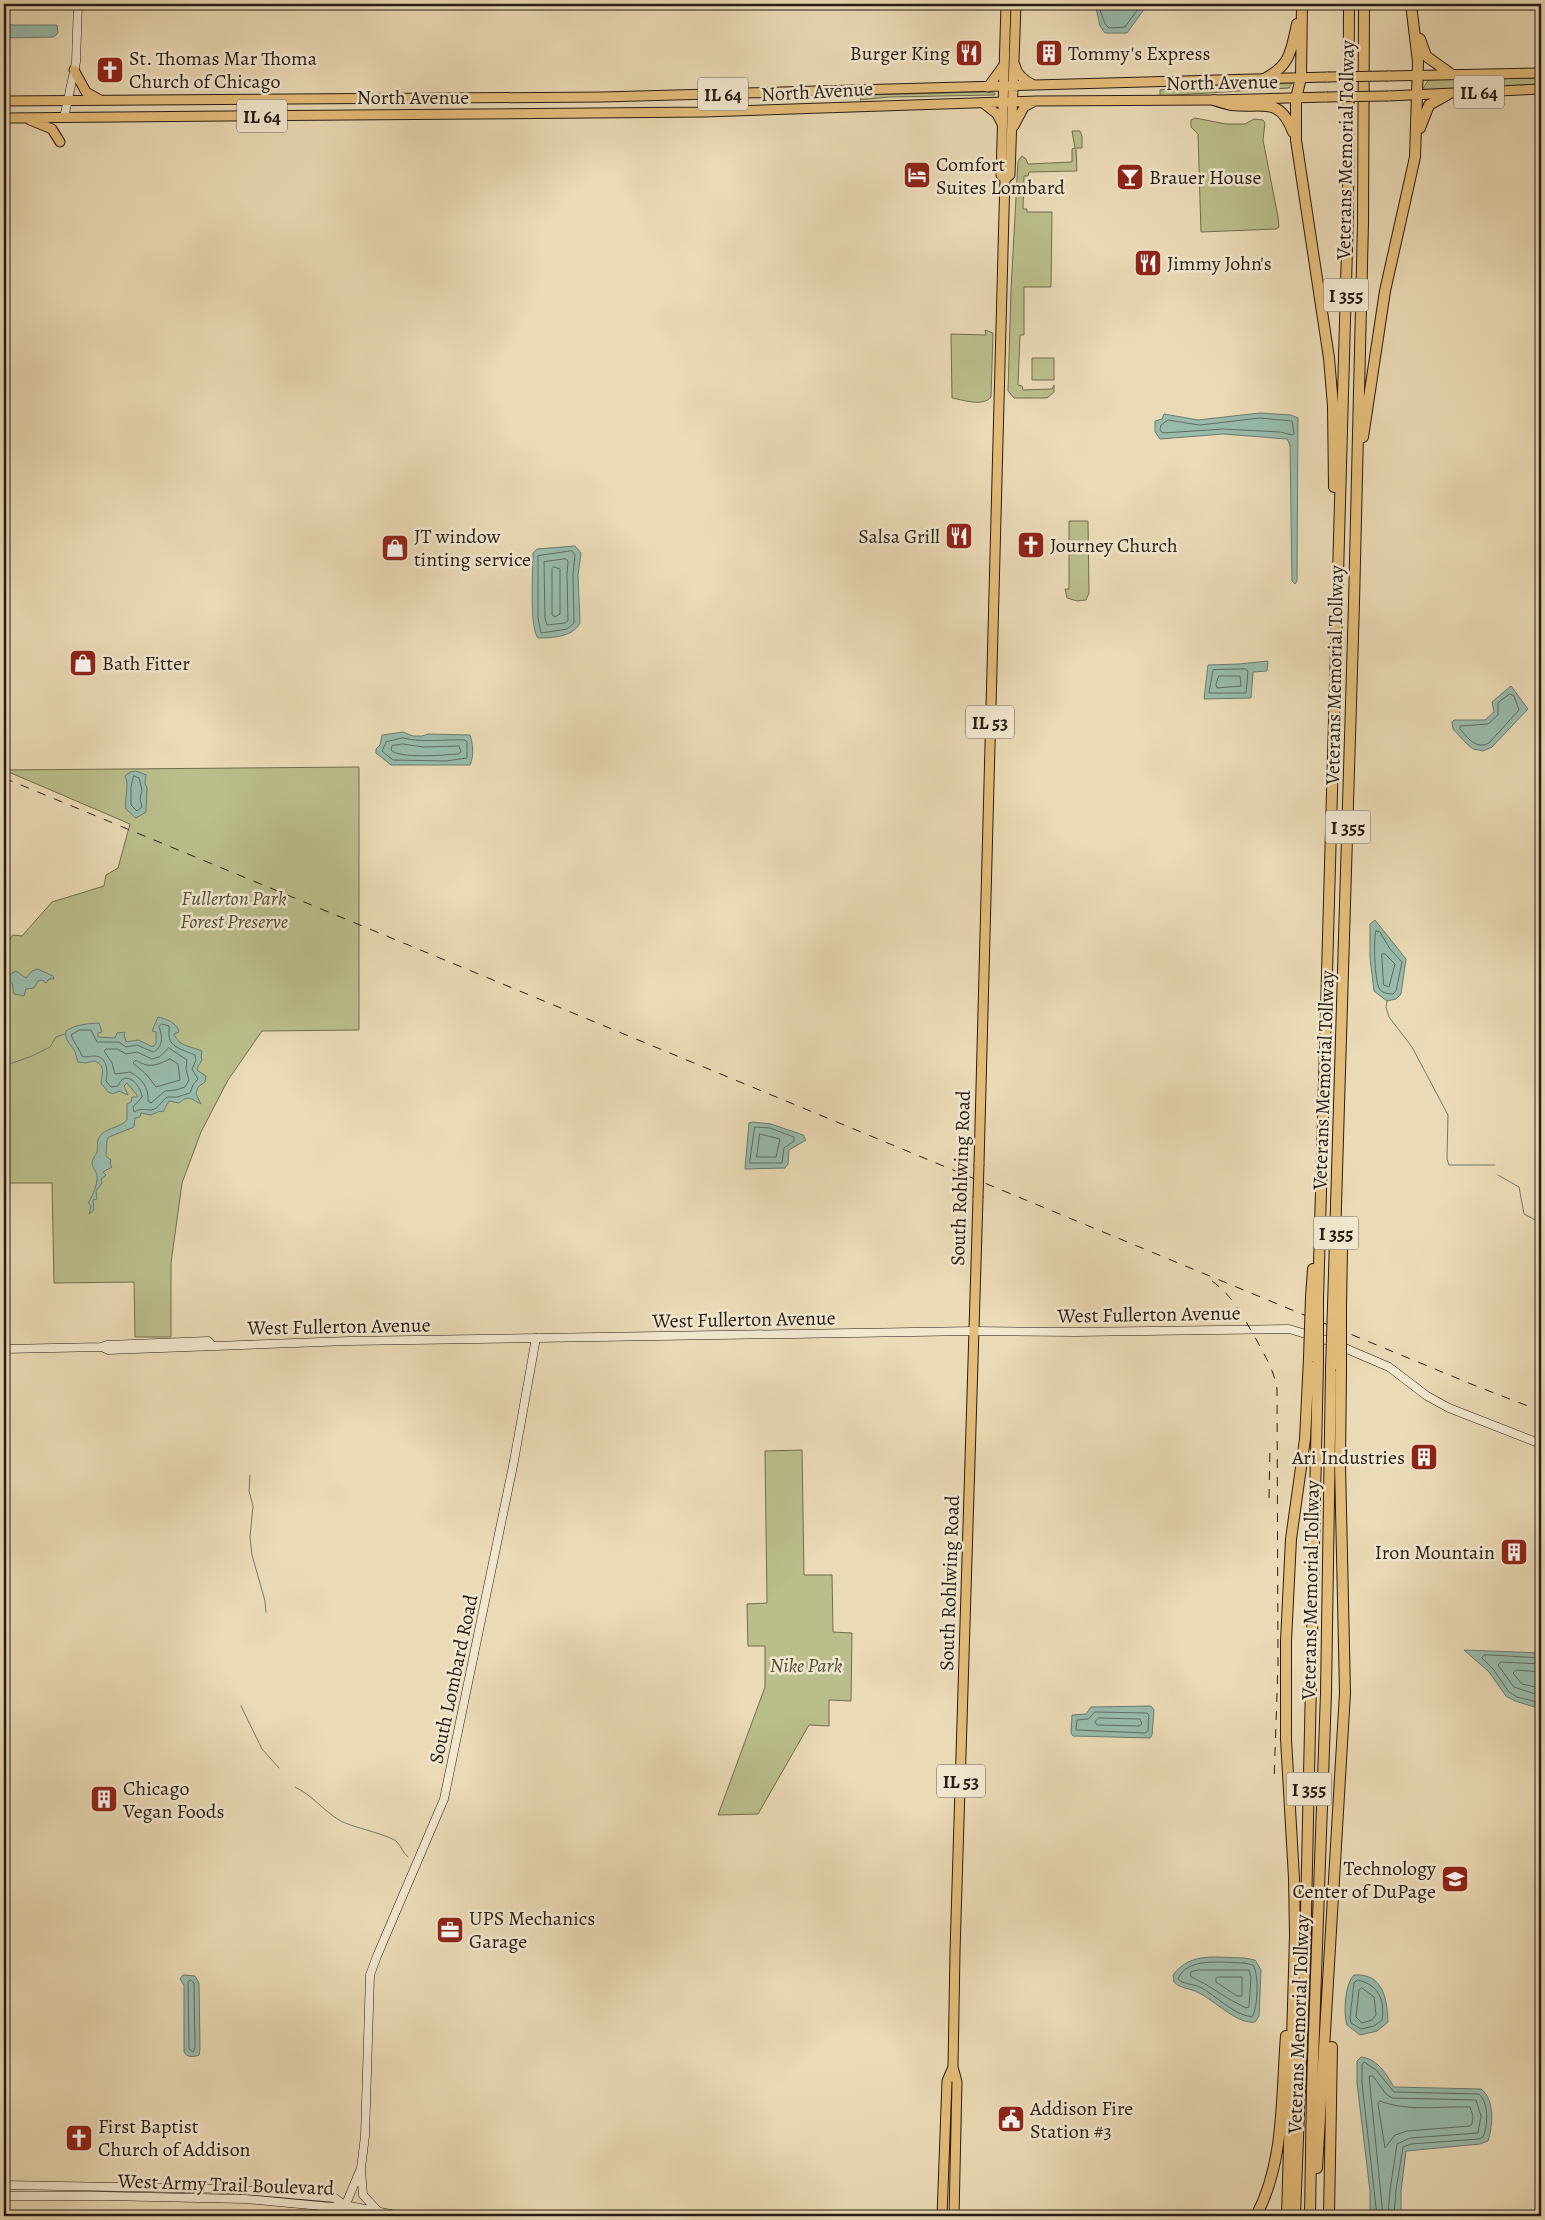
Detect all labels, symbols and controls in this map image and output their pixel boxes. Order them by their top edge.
restaurant icon: Burger King [954,38,984,68]
building icon: Tommy's Express [1034,38,1064,68]
street label: Veterans Memorial Tollway [1330,39,1361,261]
place label: Burger King [850,40,950,67]
place label: Tommy's Express [1068,40,1211,67]
place label: St. Thomas Mar Thoma Church of Chicago [129,45,318,95]
church icon: St. Thomas Mar Thoma Church of Chicago [95,55,125,85]
street label: North Avenue [1166,68,1278,97]
street label: North Avenue [760,75,874,108]
road number: IL 64 [1454,75,1504,108]
road number: IL 64 [698,78,748,110]
street label: North Avenue [357,84,469,111]
road number: IL 64 [237,100,287,132]
place label: Comfort Suites Lombard [936,151,1065,201]
hotel icon: Comfort Suites Lombard [902,160,932,190]
bar icon: Brauer House [1115,162,1145,192]
place label: Brauer House [1149,164,1261,191]
restaurant icon: Jimmy John's [1133,248,1163,278]
place label: Jimmy John's [1167,250,1272,277]
road number: I 355 [1324,278,1368,312]
restaurant icon: Salsa Grill [944,521,974,551]
place label: JT window tinting service [414,523,531,573]
place label: Salsa Grill [858,523,940,550]
church icon: Journey Church [1016,530,1046,560]
place label: Journey Church [1050,532,1178,559]
shop icon: JT window tinting service [380,533,410,563]
street label: Veterans Memorial Tollway [1319,564,1350,786]
shop icon: Bath Fitter [68,648,98,678]
place label: Bath Fitter [102,650,190,677]
road number: IL 53 [966,706,1014,739]
road number: I 355 [1326,810,1370,844]
park label: Fullerton Park Forest Preserve [180,885,288,935]
street label: Veterans Memorial Tollway [1306,969,1341,1191]
street label: South Rohlwing Road [944,1090,977,1266]
road number: I 355 [1314,1216,1358,1250]
street label: West Fullerton Avenue [1056,1299,1241,1330]
street label: West Fullerton Avenue [651,1304,836,1335]
street label: West Fullerton Avenue [246,1311,431,1342]
building icon: Ari Industries [1409,1442,1439,1472]
place label: Ari Industries [1291,1444,1405,1471]
street label: Veterans Memorial Tollway [1295,1479,1326,1701]
street label: South Rohlwing Road [933,1495,966,1671]
building icon: Iron Mountain [1499,1537,1529,1567]
place label: Iron Mountain [1375,1539,1495,1566]
street label: South Lombard Road [422,1592,485,1766]
park label: Nike Park [770,1652,842,1679]
road number: IL 53 [937,1764,985,1798]
road number: I 355 [1286,1772,1332,1806]
place label: Chicago Vegan Foods [122,1775,225,1825]
building icon: Chicago Vegan Foods [89,1784,119,1814]
place label: Technology Center of DuPage [1292,1855,1437,1905]
school or university icon: Technology Center of DuPage [1440,1864,1470,1894]
place label: UPS Mechanics Garage [469,1905,595,1955]
street label: Veterans Memorial Tollway [1281,1913,1316,2135]
office icon: UPS Mechanics Garage [435,1915,465,1945]
place label: Addison Fire Station #3 [1029,2095,1133,2145]
public building icon: Addison Fire Station #3 [996,2104,1026,2134]
place label: First Baptist Church of Addison [98,2113,251,2163]
church icon: First Baptist Church of Addison [64,2123,94,2153]
street label: West Army Trail Boulevard [116,2167,335,2202]

